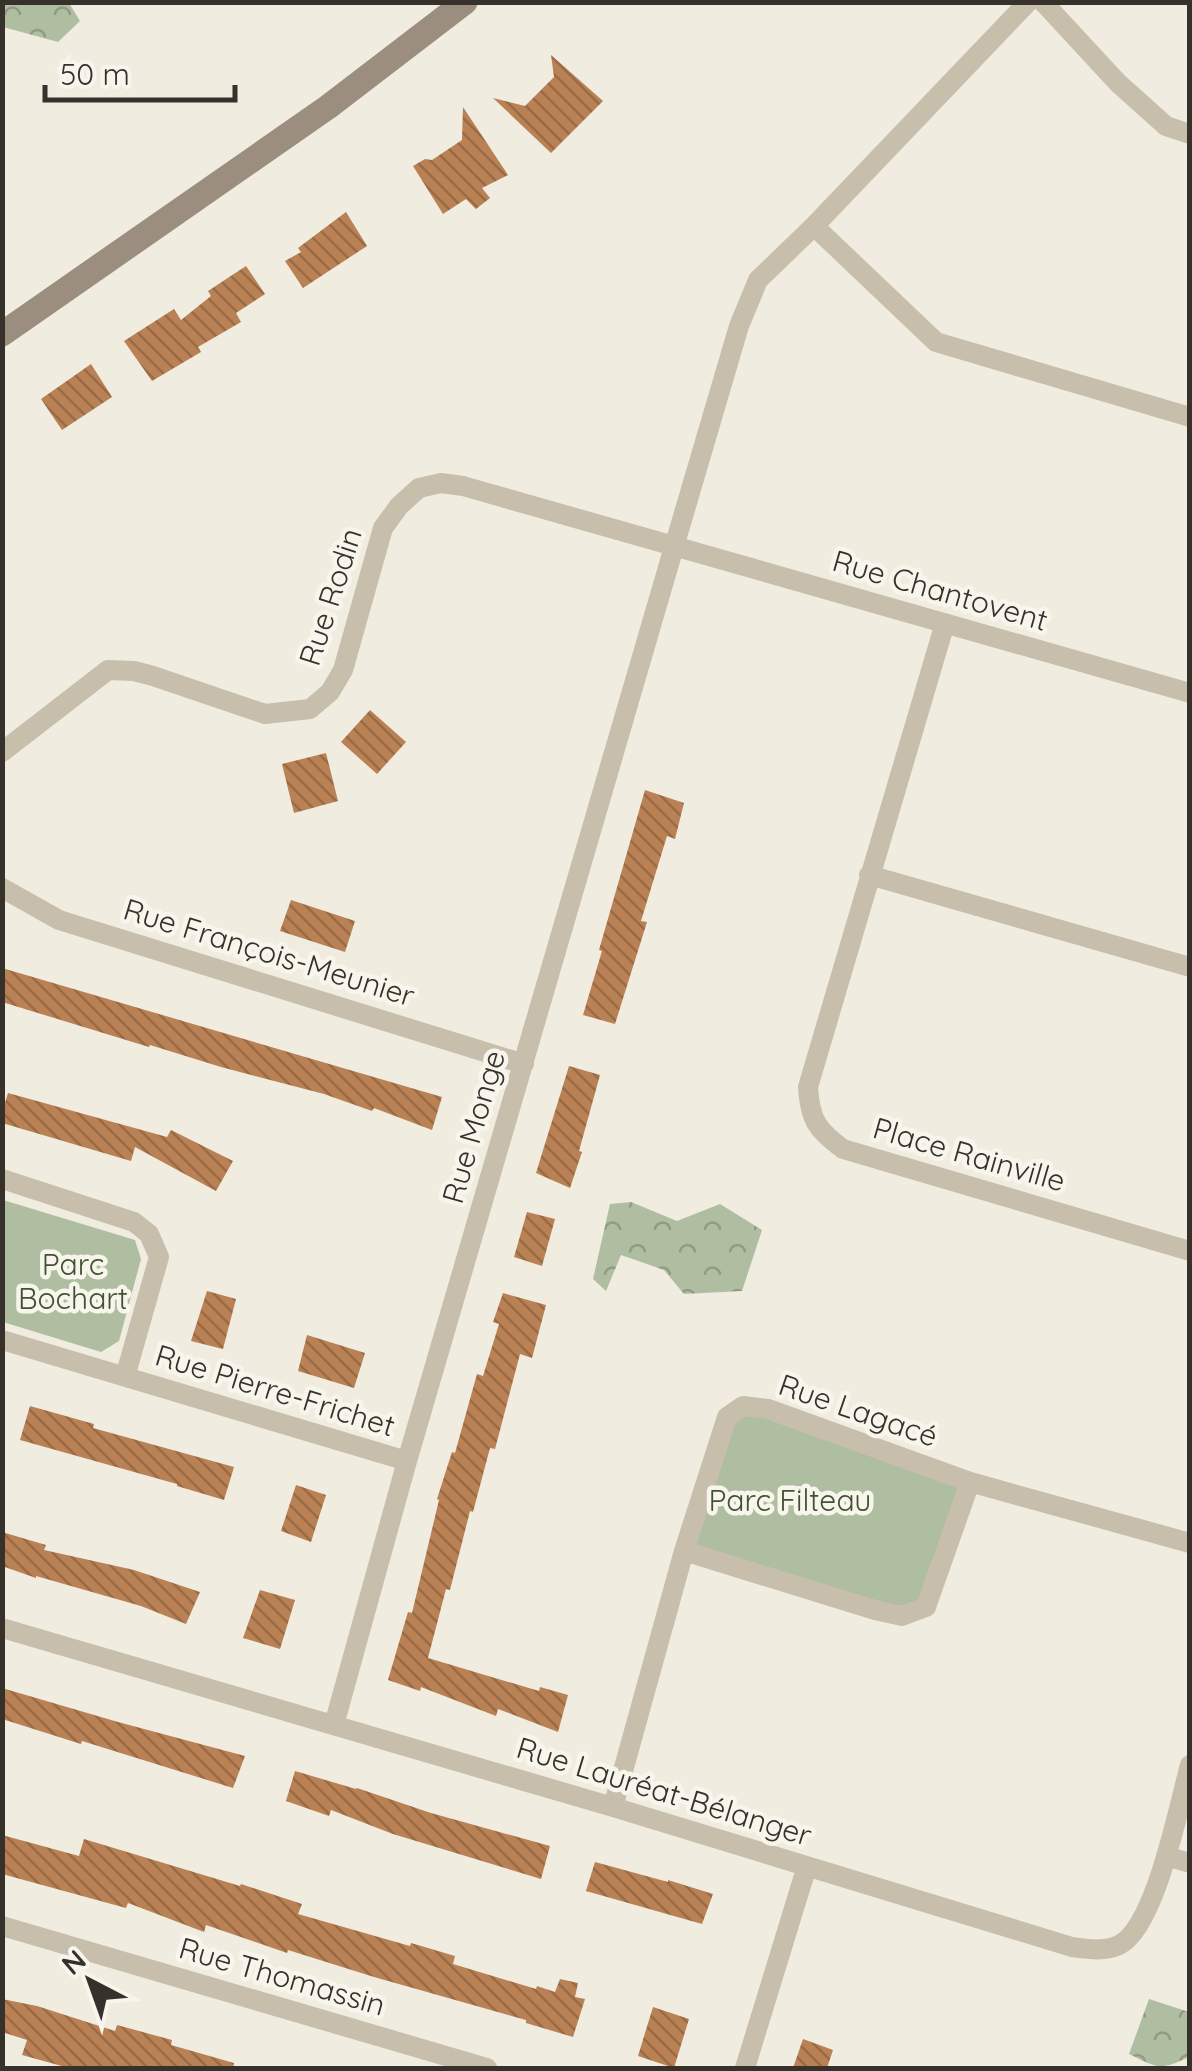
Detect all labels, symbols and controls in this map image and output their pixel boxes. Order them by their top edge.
scale bar [45,40,235,102]
text: 50 m [60,55,130,93]
street label: Rue Rodin [290,523,370,670]
street label: Rue Chantovent [828,541,1052,639]
street label: Rue François-Meunier [119,890,420,1015]
street label: Rue Monge [433,1046,513,1208]
street label: Place Rainville [869,1108,1070,1200]
park label: Parc Bochart [18,1245,128,1317]
street label: Rue Pierre-Frichet [151,1336,400,1445]
street label: Rue Lagacé [774,1365,943,1455]
park label: Parc Filteau [709,1481,871,1519]
street label: Rue Lauréat-Bélanger [512,1728,817,1854]
street label: Rue Thomassin [175,1928,390,2024]
north arrow [40,1931,140,2031]
text: N [54,1942,93,1982]

